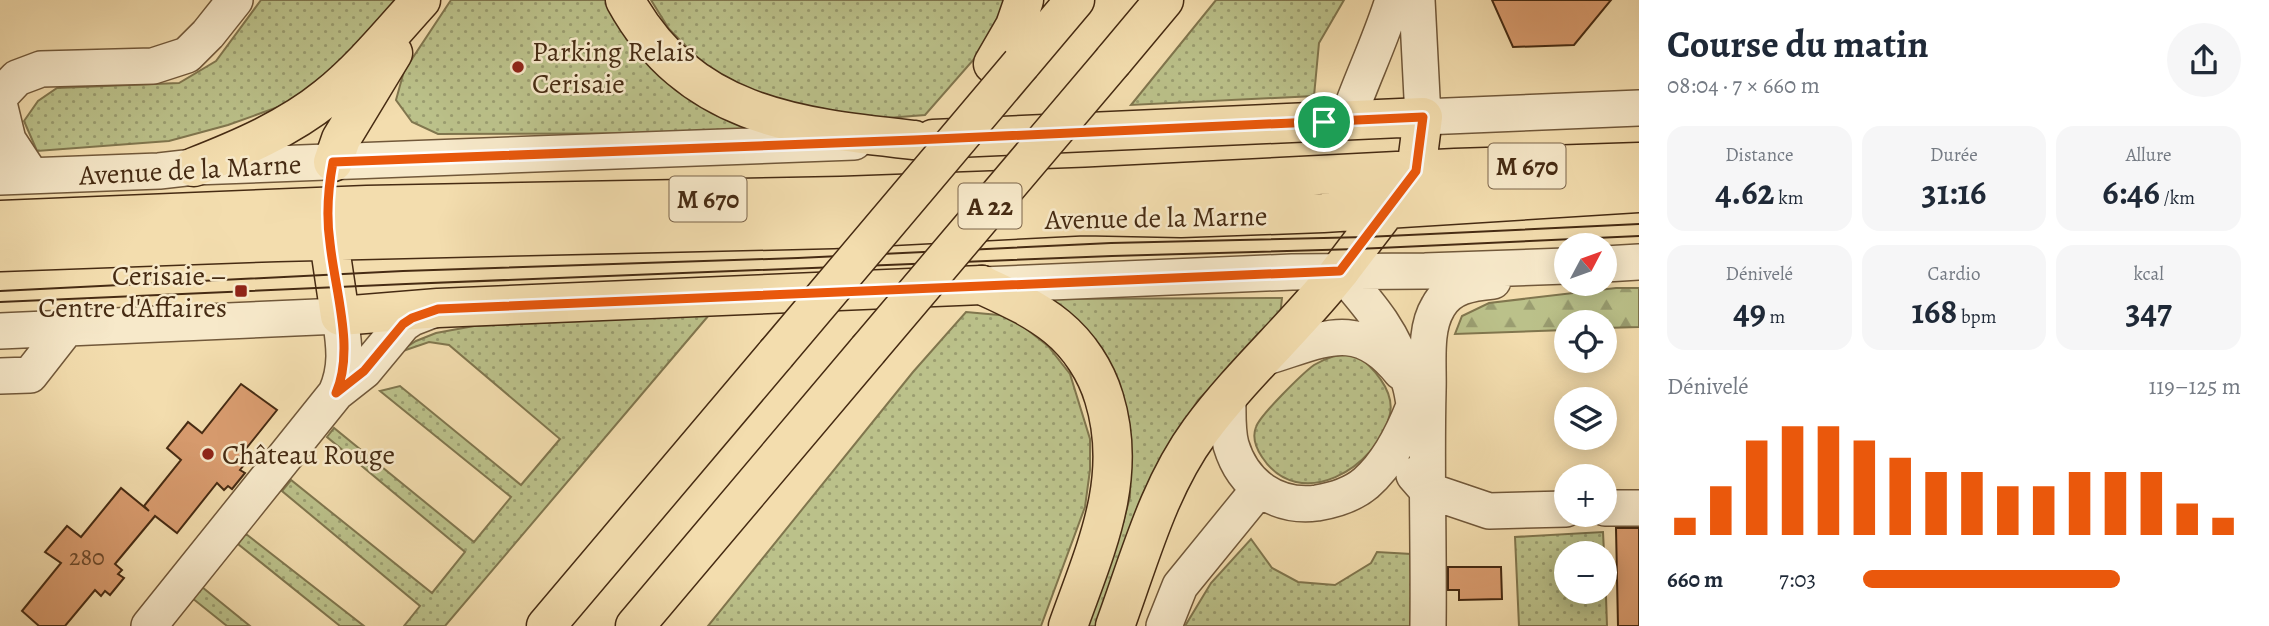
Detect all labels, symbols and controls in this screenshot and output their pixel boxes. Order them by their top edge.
text: Course du matin [1667,18,1929,70]
button: share [2167,23,2241,97]
place label: Parking Relais Cerisaie [532,33,695,103]
marker: Parking Relais Cerisaie [510,59,526,75]
text: 08:04 · 7 × 660 m [1667,70,1820,101]
pin [1294,92,1354,152]
icon: arrive [1305,103,1343,141]
text: Distance [1725,142,1793,168]
text: Durée [1930,142,1978,168]
text: Allure [2126,142,2172,168]
road number: M 670 [1488,144,1566,188]
street label: Avenue de la Marne [77,145,302,195]
text: 4.62 [1715,168,1774,216]
text: 31:16 [1922,168,1986,216]
text: 6:46 [2102,168,2160,216]
road number: M 670 [670,176,746,222]
road number: A 22 [958,183,1021,228]
text: km [1774,185,1804,211]
text: /km [2160,185,2195,211]
street label: Avenue de la Marne [1043,197,1268,239]
north arrow [1554,233,1617,296]
map controls [1554,233,1617,604]
place label: Cerisaie – Centre d'Affaires [38,257,227,327]
text: Dénivelé [1726,261,1793,287]
text: Cardio [1928,261,1980,287]
text: kcal [2133,261,2164,287]
marker: Cerisaie – Centre d'Affaires [233,283,249,299]
text: 49 [1733,287,1766,335]
text: 168 [1912,287,1957,335]
text: 347 [2125,287,2172,335]
text: m [1766,304,1785,330]
text: bpm [1957,304,1996,330]
button: locate [1554,310,1617,373]
text: Dénivelé [1667,371,1749,402]
text: 119–125 m [2148,371,2241,402]
button: layers [1554,387,1617,450]
place label: Château Rouge [222,436,395,474]
marker: Château Rouge [200,446,216,462]
button: + [1554,464,1617,527]
house number: 280 [69,541,105,573]
button: − [1554,541,1617,604]
text: 660 m [1667,564,1723,595]
text: 7:03 [1779,564,1816,595]

